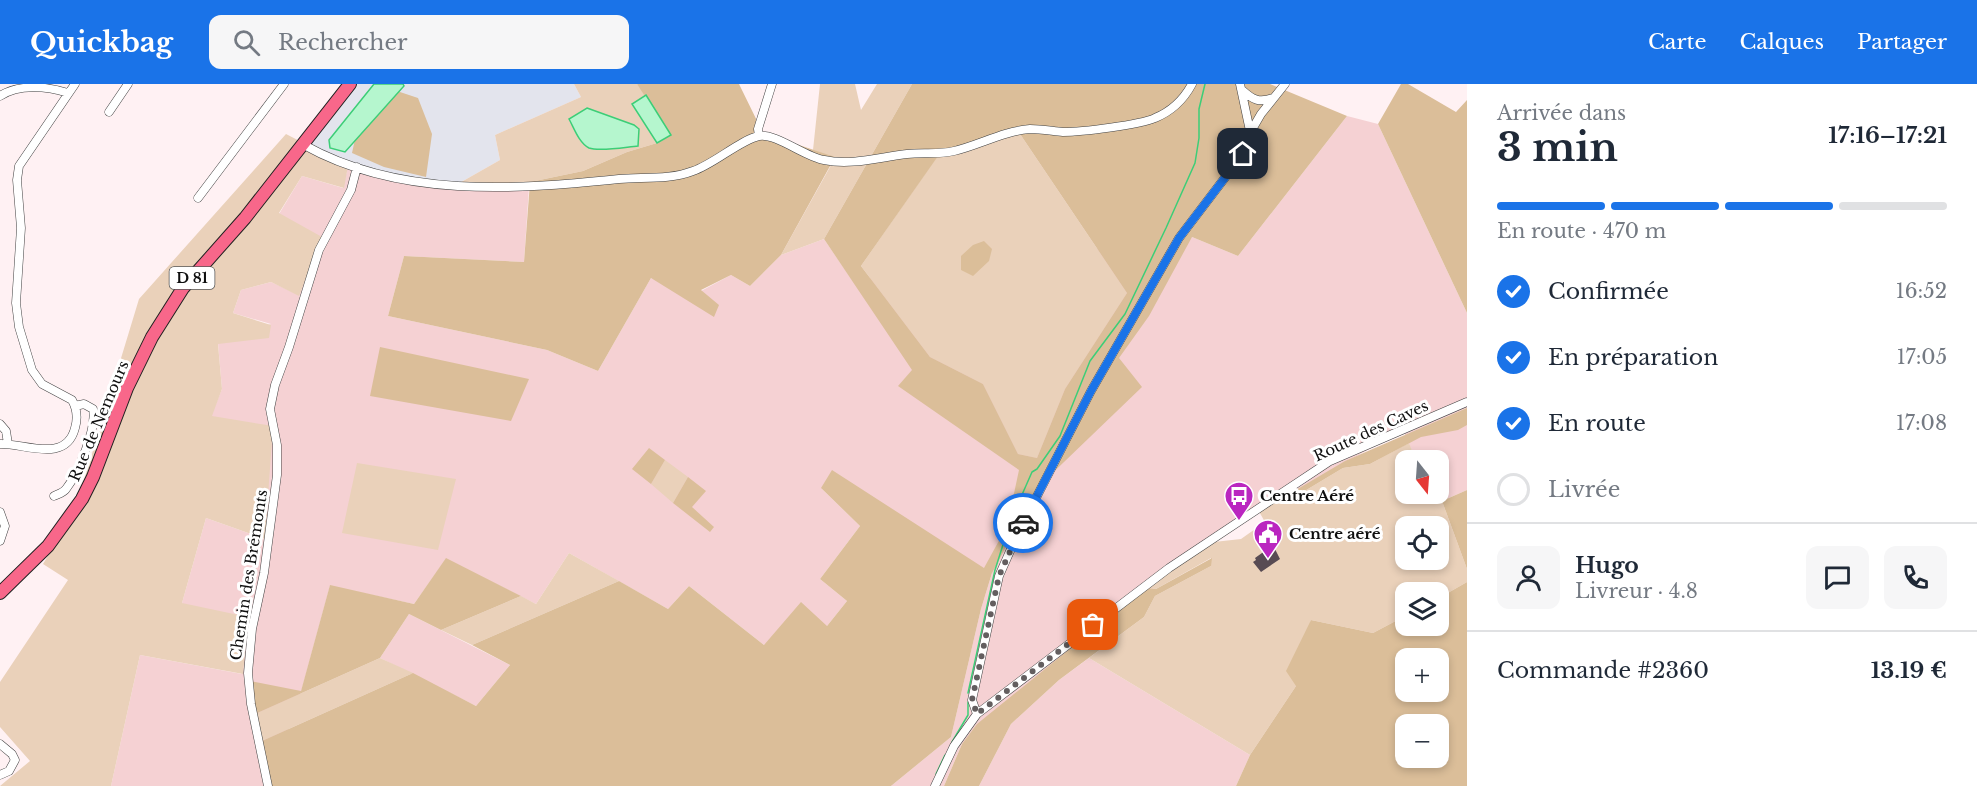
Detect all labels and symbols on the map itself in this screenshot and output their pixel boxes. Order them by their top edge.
pin [1217,128,1268,179]
road number: D 81 [170,267,214,289]
street label: Rue de Nemours [65,357,133,484]
street label: Route des Caves [1310,396,1431,465]
north arrow [1395,450,1449,504]
bus stop icon: Centre Aéré [1223,480,1255,522]
place label: Centre Aéré [1260,486,1354,505]
street label: Chemin des Brémonts [226,488,271,662]
courier [993,493,1053,553]
public building icon: Centre aéré [1252,518,1284,560]
place label: Centre aéré [1289,524,1381,543]
pin [1067,599,1118,650]

